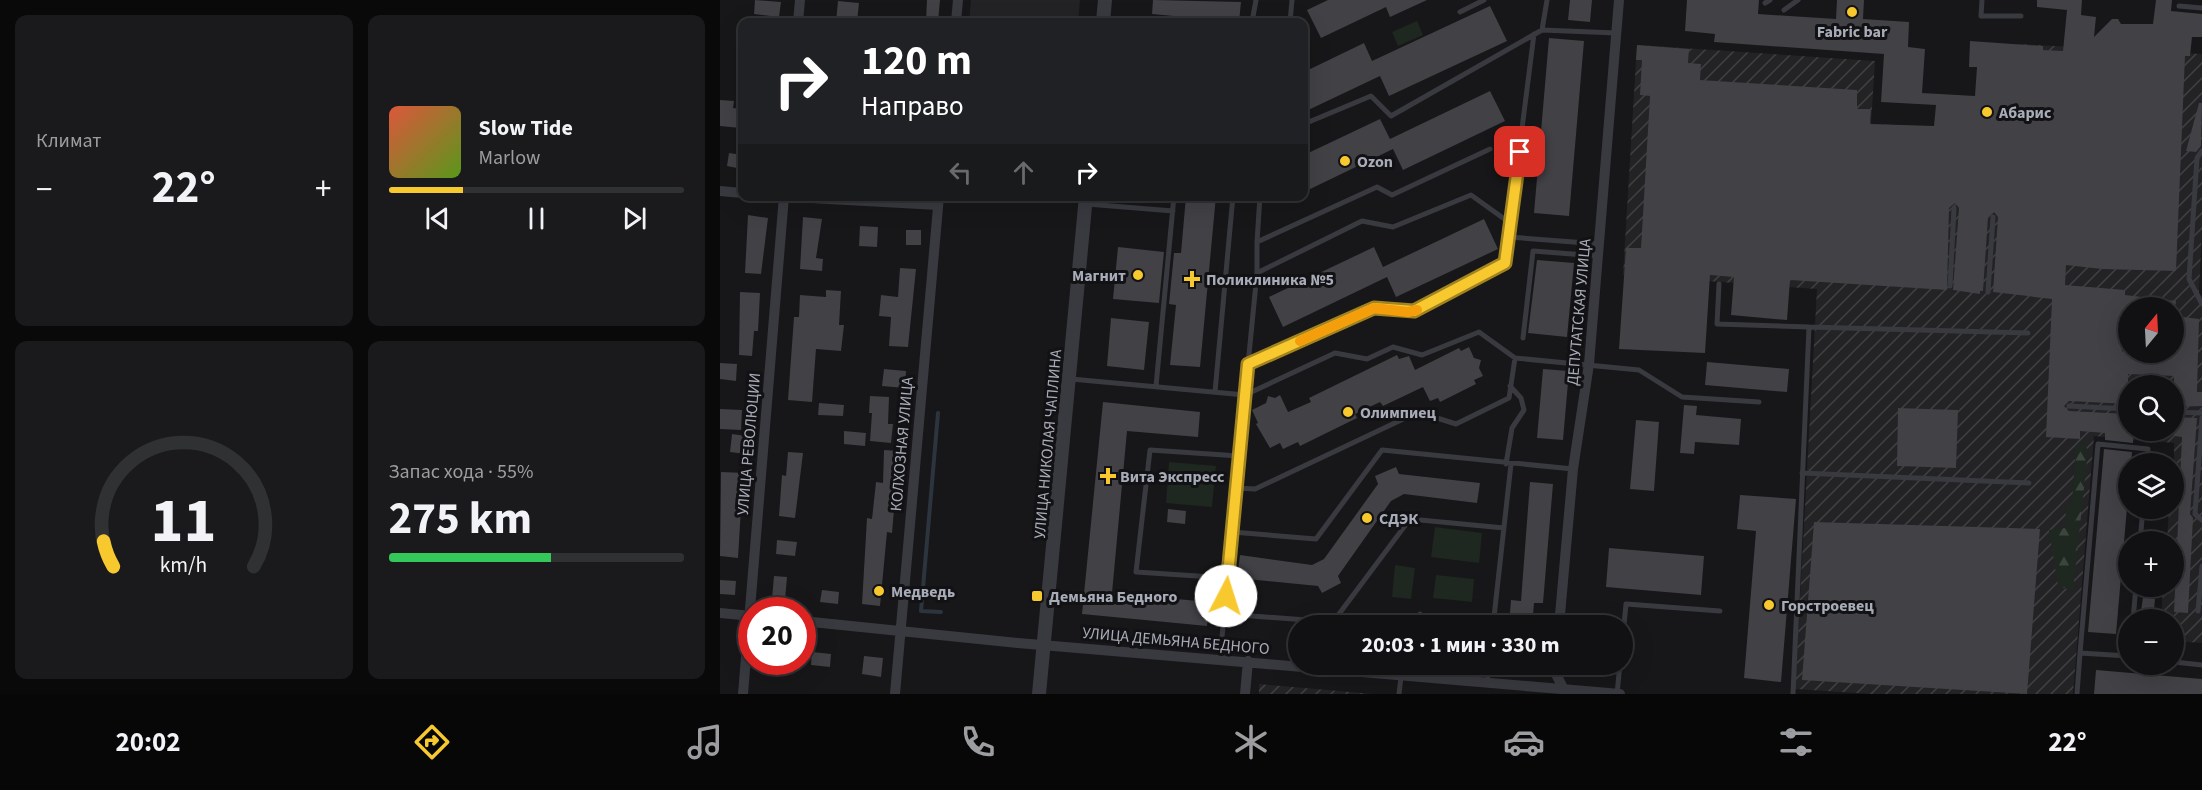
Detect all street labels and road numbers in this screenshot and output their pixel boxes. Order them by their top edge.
street label: ДЕПУТАТСКАЯ УЛИЦА [1562,237,1596,386]
street label: УЛИЦА НИКОЛАЯ ЧАПЛИНА [1029,348,1067,540]
street label: УЛИЦА РЕВОЛЮЦИИ [732,372,766,516]
street label: КОЛХОЗНАЯ УЛИЦА [885,376,919,512]
street label: УЛИЦА ДЕМЬЯНА БЕДНОГО [1081,622,1270,660]

